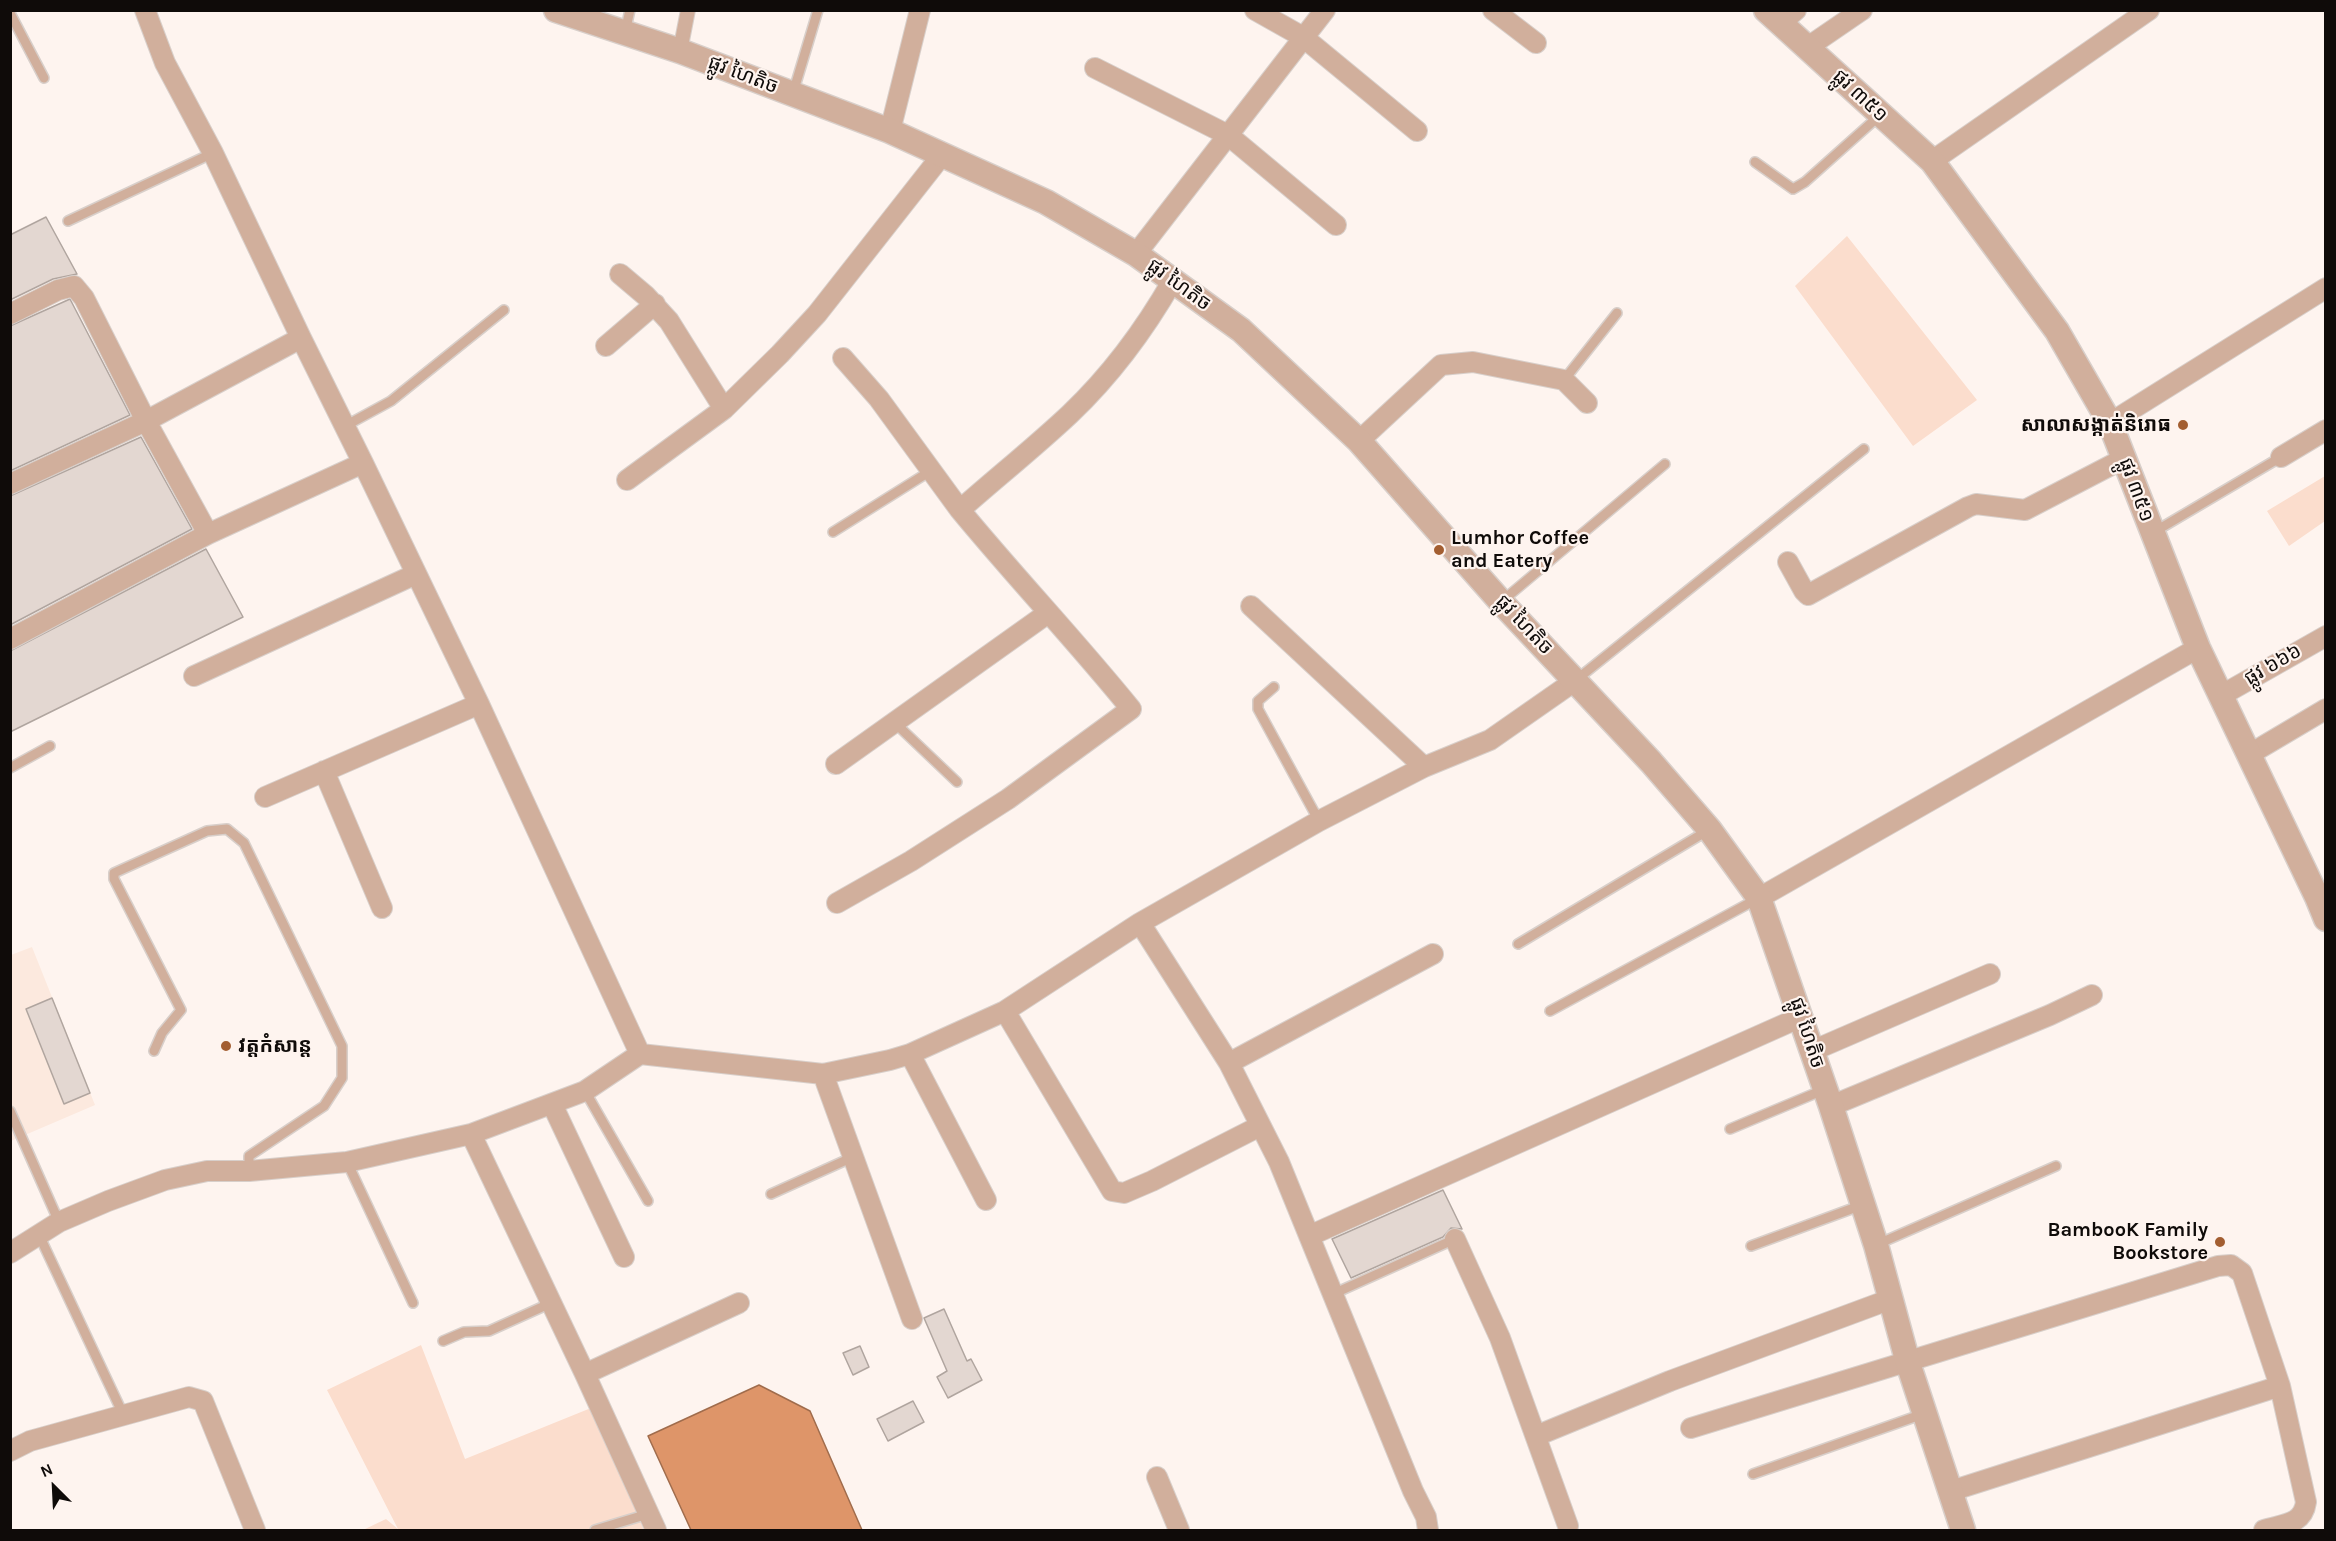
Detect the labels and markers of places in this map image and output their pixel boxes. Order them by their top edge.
place label: សាលាសង្កាត់និរោធ [2021,413,2171,437]
marker: សាលាសង្កាត់និរោធ [2176,418,2190,432]
place label: Lumhor Coffee and Eatery [1451,526,1589,573]
marker: Lumhor Coffee and Eatery [1432,543,1446,557]
place label: វត្តកំសាន្ត [238,1034,312,1058]
marker: វត្តកំសាន្ត [219,1039,233,1053]
place label: BambooK Family Bookstore [2047,1218,2208,1265]
marker: BambooK Family Bookstore [2213,1235,2227,1249]

